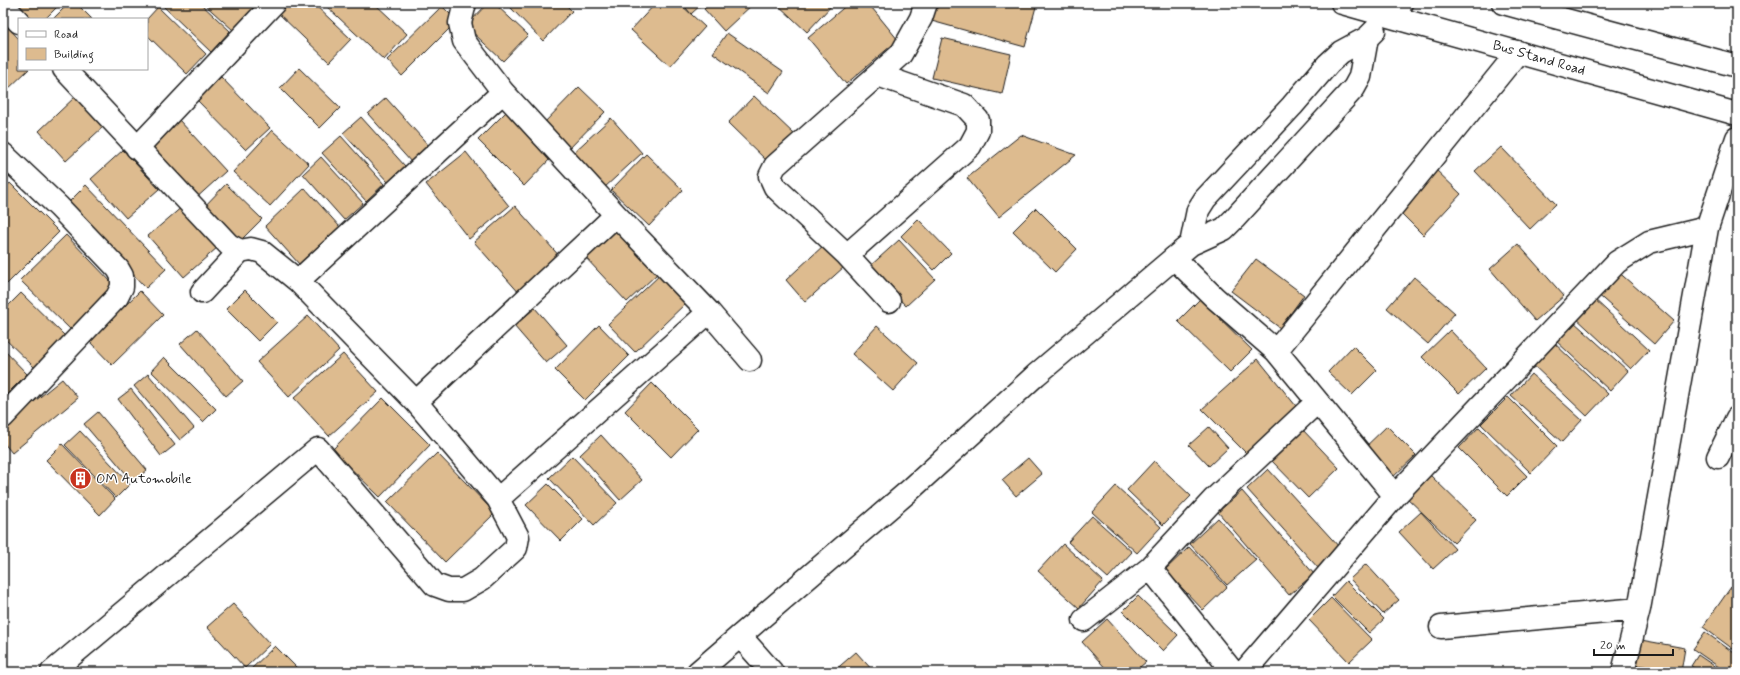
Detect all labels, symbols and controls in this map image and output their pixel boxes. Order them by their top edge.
legend [18,18,148,70]
text: Road [54,27,78,43]
street label: Bus Stand Road [1491,36,1587,80]
text: Building [54,47,94,64]
building icon: OM Automobile [67,466,93,492]
place label: OM Automobile [96,470,192,488]
scale bar [1594,631,1673,657]
text: 20 m [1600,638,1626,654]

